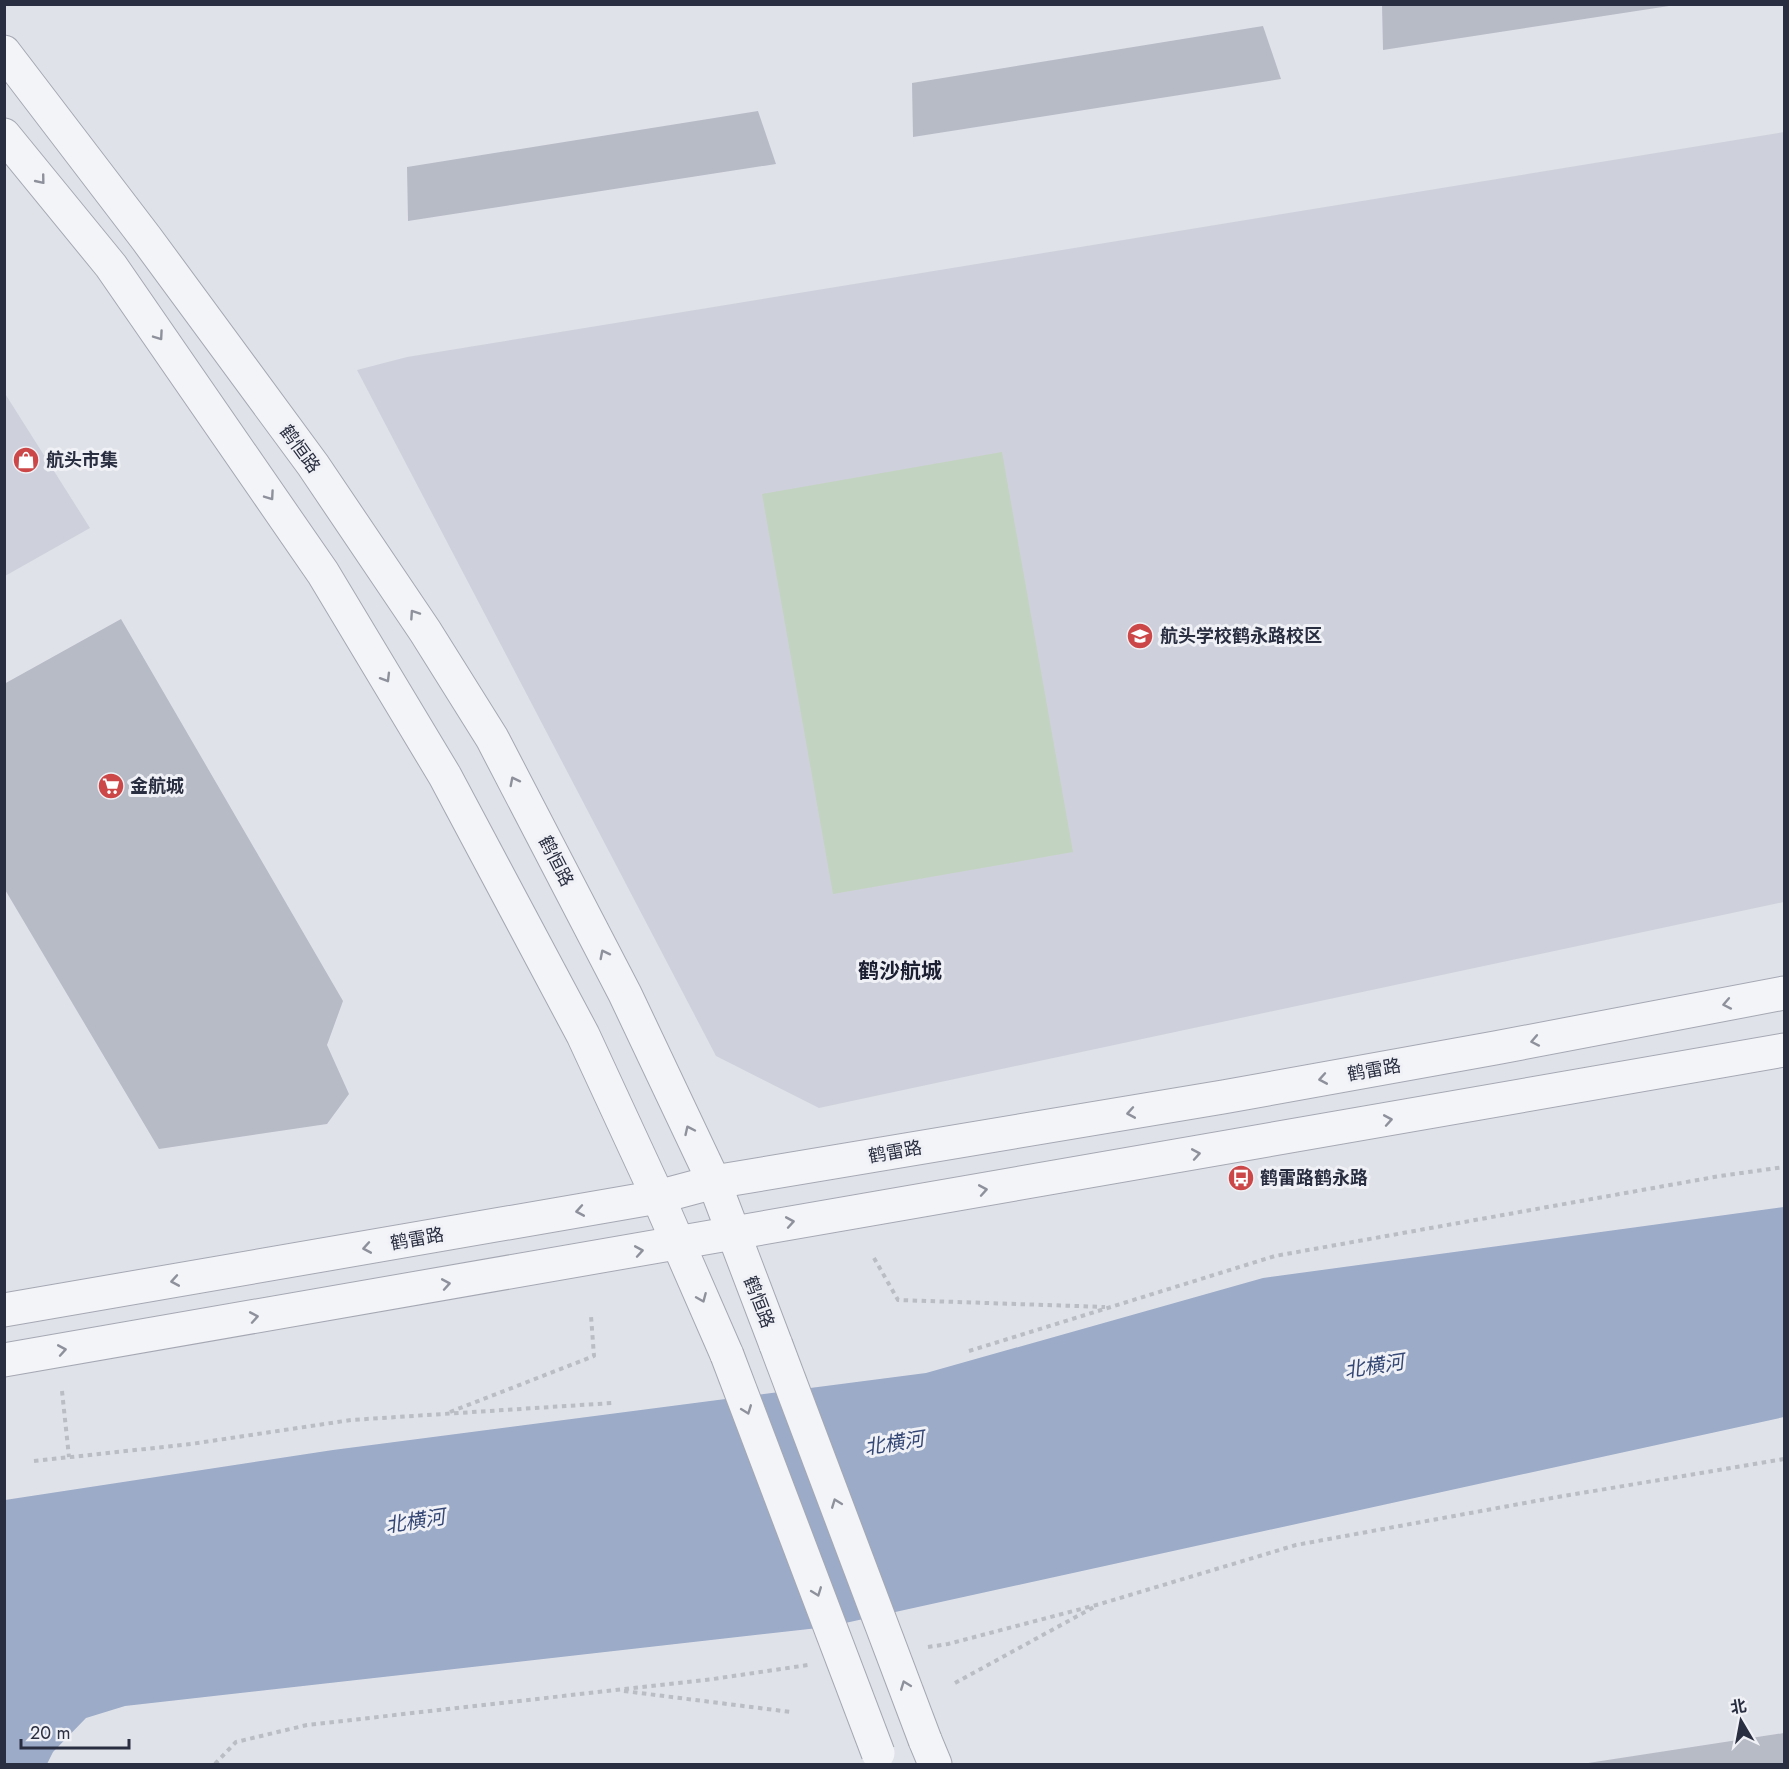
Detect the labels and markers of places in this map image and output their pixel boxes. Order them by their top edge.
shop icon: 航头市集 [11,445,41,475]
place label: 航头市集 [46,447,118,473]
school or university icon: 航头学校鹤永路校区 [1125,621,1155,651]
place label: 航头学校鹤永路校区 [1160,623,1322,649]
supermarket icon: 金航城 [96,771,126,801]
place label: 金航城 [130,773,184,799]
bus stop icon: 鹤雷路鹤永路 [1226,1163,1256,1193]
place label: 鹤雷路鹤永路 [1260,1165,1368,1191]

